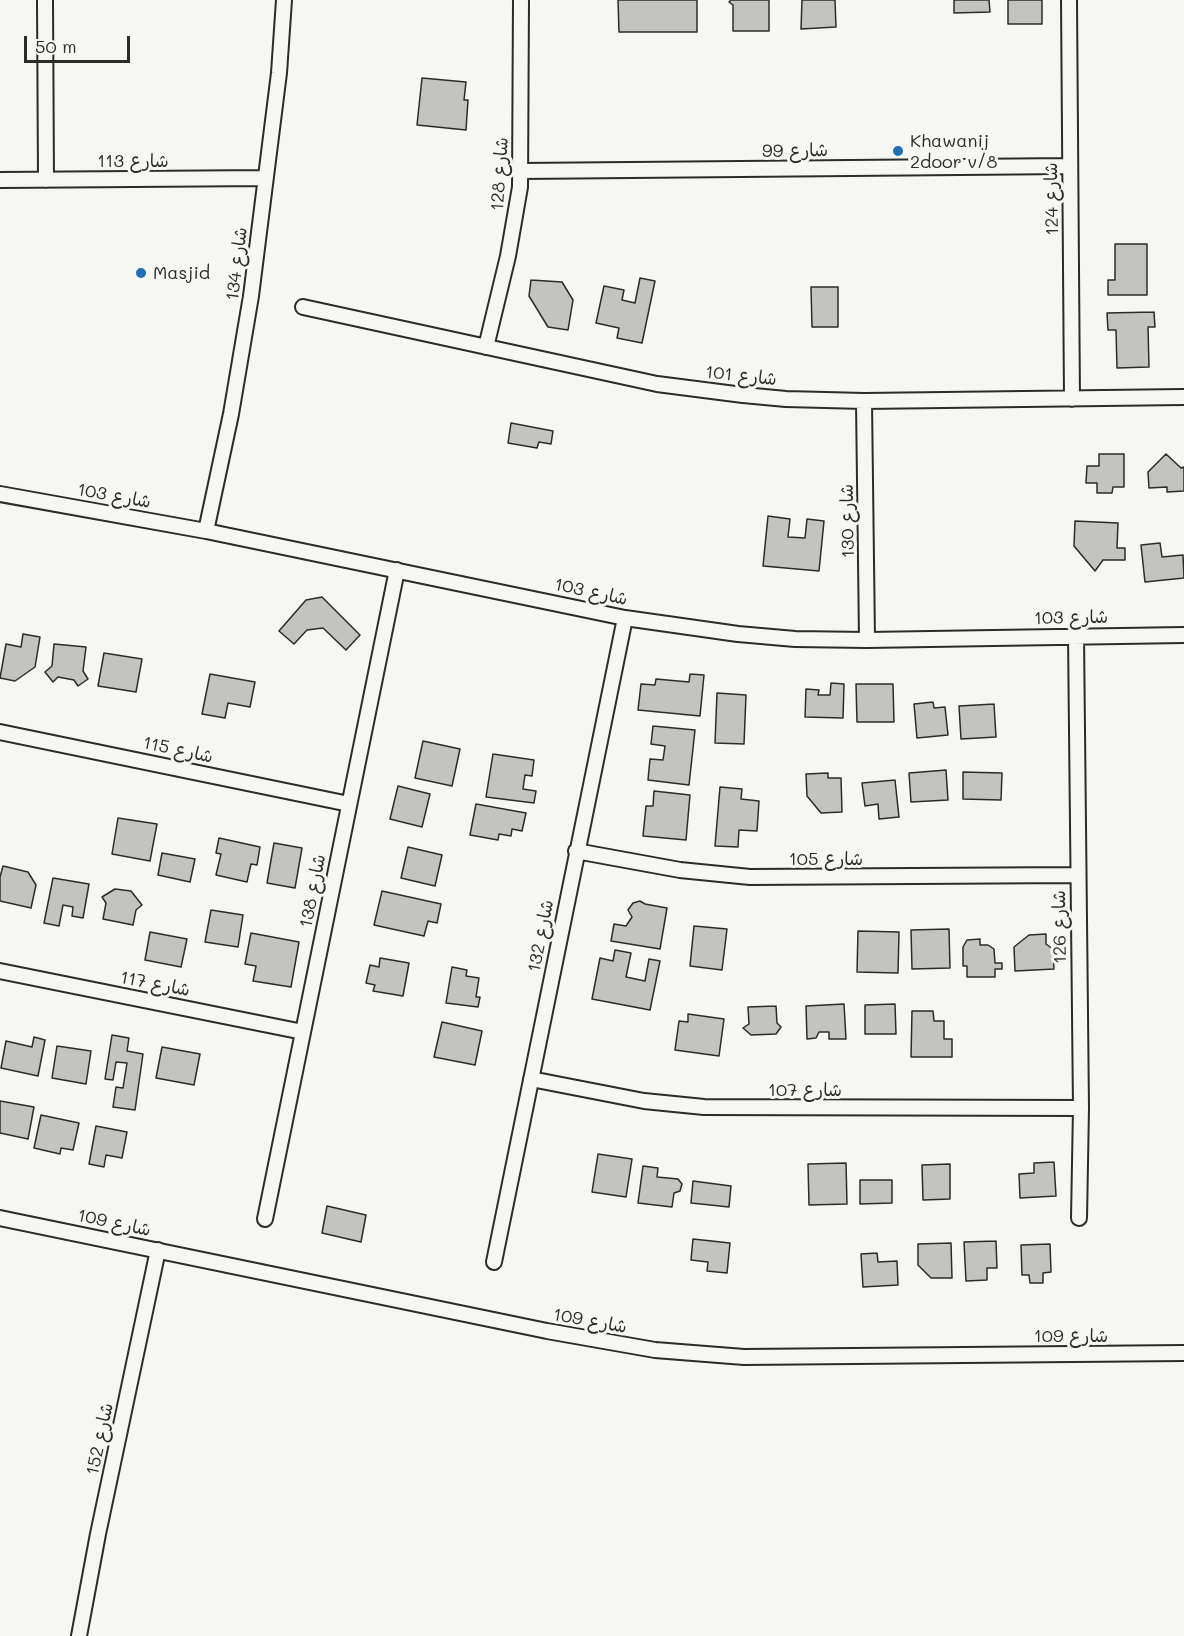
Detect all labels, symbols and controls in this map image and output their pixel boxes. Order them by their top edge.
scale bar [27,24,134,62]
text: 50 m [35,34,77,58]
place label: Khawanij 2door v/8 [910,130,997,172]
street label: شارع 128 [487,136,513,212]
street label: شارع 99 [762,140,828,162]
marker: Khawanij 2door v/8 [891,144,905,158]
street label: شارع 113 [97,150,169,172]
street label: شارع 124 [1041,162,1063,236]
street label: شارع 134 [222,226,252,302]
place label: Masjid [153,262,210,284]
marker: Masjid [134,266,148,280]
street label: شارع 101 [704,362,778,390]
street label: شارع 103 [75,479,153,513]
street label: شارع 130 [837,484,859,558]
street label: شارع 103 [552,574,630,610]
street label: شارع 103 [1034,607,1108,629]
street label: شارع 115 [141,732,215,768]
street label: شارع 105 [789,848,863,870]
street label: شارع 138 [295,853,331,929]
street label: شارع 126 [1049,890,1071,964]
street label: شارع 132 [523,898,559,974]
street label: شارع 117 [118,967,192,1001]
street label: شارع 107 [768,1079,842,1101]
street label: شارع 109 [75,1205,153,1241]
street label: شارع 109 [551,1304,629,1338]
street label: شارع 109 [1034,1325,1108,1347]
street label: شارع 152 [82,1401,118,1477]

